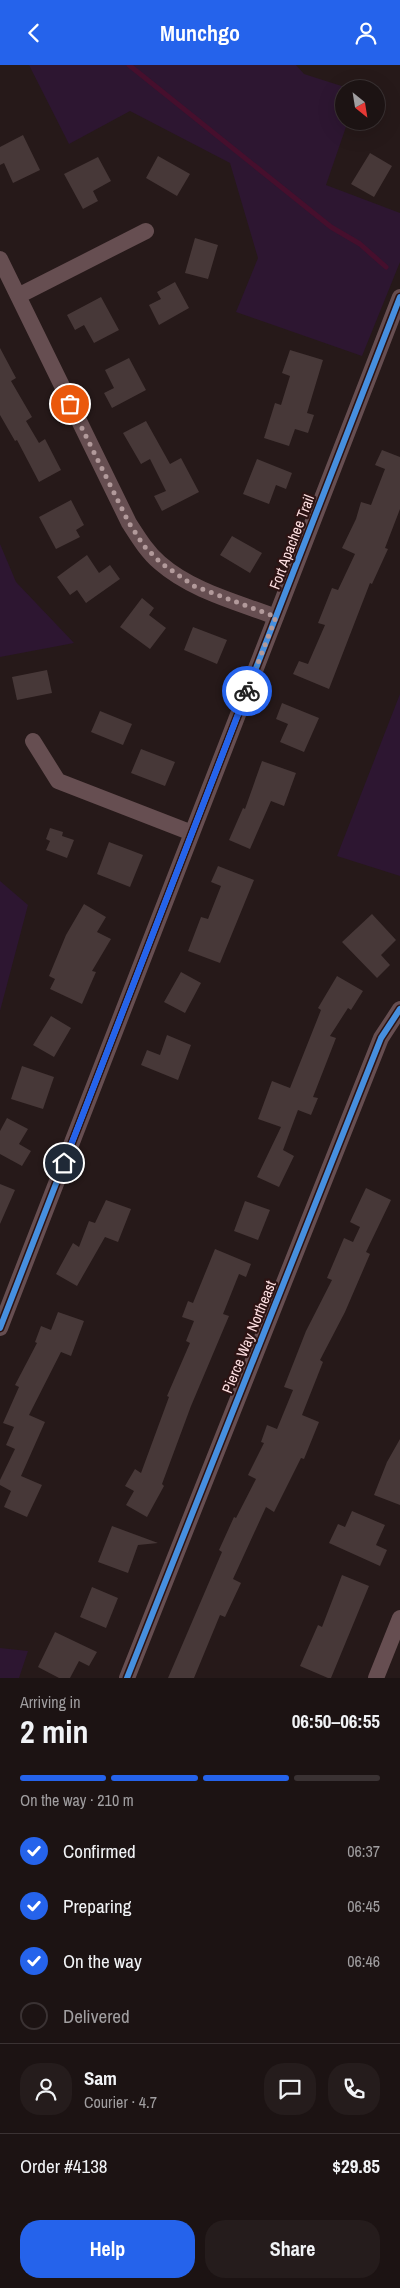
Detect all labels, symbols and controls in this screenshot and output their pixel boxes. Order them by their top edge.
text: Munchgo [160,18,240,48]
icon: back [20,19,48,47]
icon: person [352,19,380,47]
north arrow [335,80,385,130]
map controls [335,80,385,130]
pin [49,383,91,425]
icon: bag [56,390,84,418]
street label: Fort Apachee Trail [264,491,319,592]
courier [222,666,272,716]
icon: bike [233,677,261,705]
pin [43,1142,85,1184]
icon: home [50,1149,78,1177]
street label: Pierce Way Northeast [216,1277,281,1396]
text: Arriving in [20,1691,81,1713]
text: 06:50–06:55 [292,1708,380,1734]
text: 2 min [20,1710,89,1753]
text: On the way · 210 m [20,1789,134,1811]
icon: check [20,1837,48,1865]
text: Confirmed [63,1838,136,1864]
text: 06:37 [347,1840,380,1862]
icon: check [20,1892,48,1920]
text: Preparing [63,1893,131,1919]
text: 06:45 [347,1895,380,1917]
icon: check [20,1947,48,1975]
text: On the way [63,1948,142,1974]
text: 06:46 [347,1950,380,1972]
text: Delivered [63,2003,130,2029]
button: person [20,2063,72,2115]
button: chat [264,2063,316,2115]
button: phone [328,2063,380,2115]
text: Sam [84,2065,117,2091]
text: Courier · 4.7 [84,2091,157,2113]
text: Order #4138 [20,2153,107,2179]
text: $29.85 [332,2153,380,2179]
button: Help [20,2220,195,2278]
button: Share [205,2220,380,2278]

